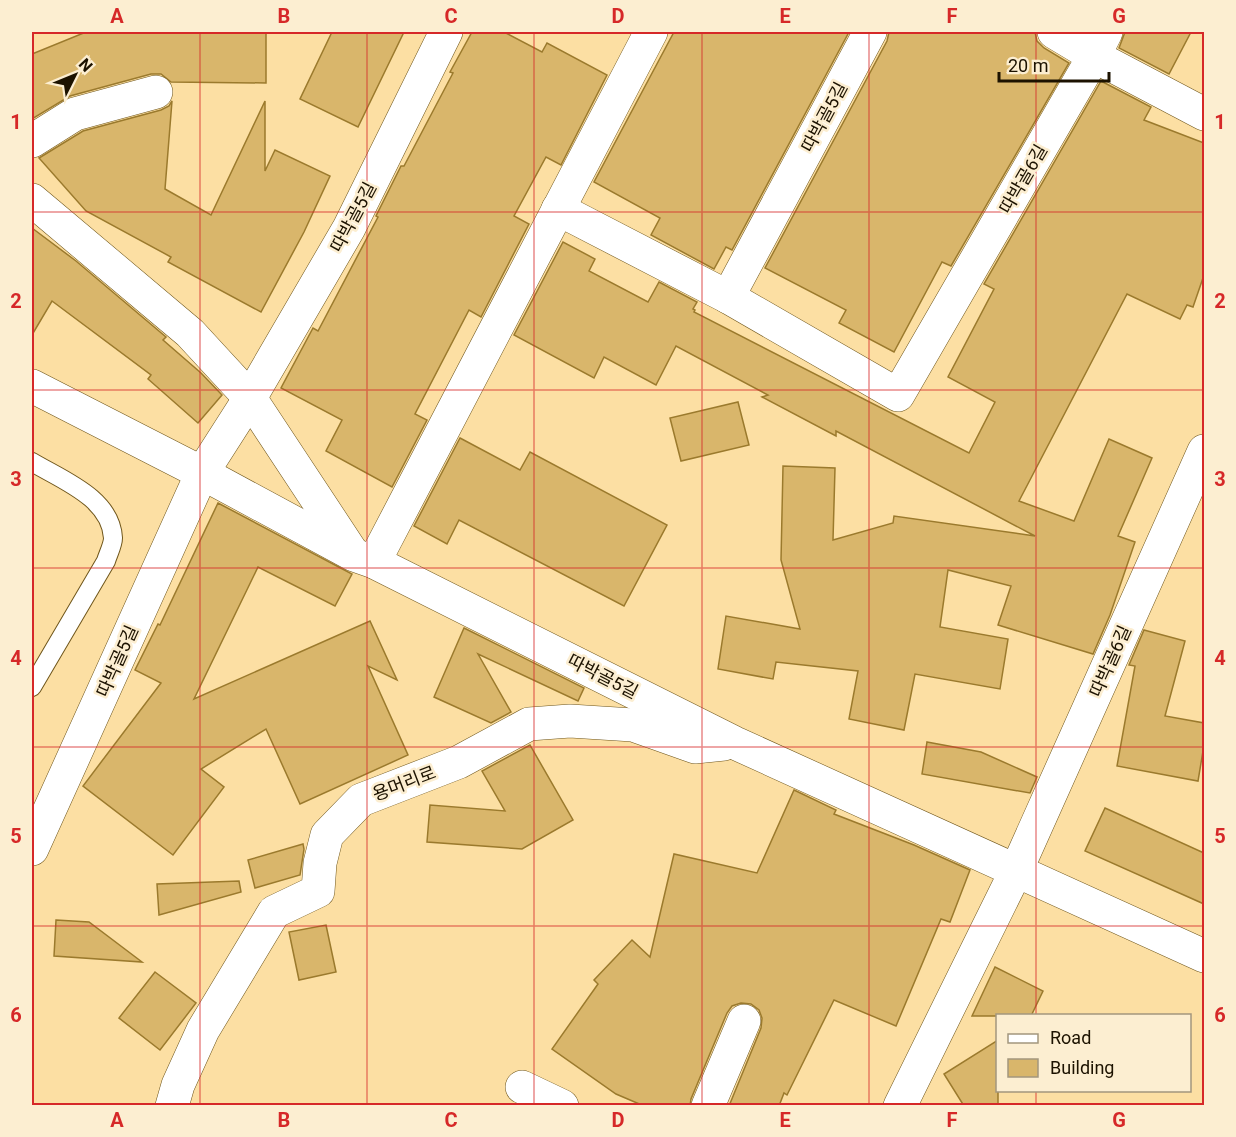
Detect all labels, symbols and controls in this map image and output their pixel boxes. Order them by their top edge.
text: A [110,4,124,28]
text: B [278,4,290,28]
text: C [444,4,458,28]
text: D [612,4,625,28]
text: E [779,4,791,28]
text: F [947,4,958,28]
text: G [1112,4,1126,28]
north arrow [45,45,105,105]
scale bar [999,45,1108,83]
text: N [75,55,96,76]
text: 20 m [1008,55,1048,76]
street label: 따박골5길 [797,78,851,156]
text: 1 [10,110,22,134]
text: 1 [1214,110,1226,134]
street label: 따박골6길 [995,141,1051,217]
street label: 따박골5길 [326,178,380,256]
text: 2 [10,289,22,313]
text: 2 [1214,289,1226,313]
text: 3 [10,467,22,491]
text: 3 [1214,467,1226,491]
street label: 따박골5길 [92,622,142,700]
street label: 따박골6길 [1085,622,1135,700]
text: 4 [10,646,22,670]
text: 4 [1214,646,1226,670]
street label: 따박골5길 [564,649,642,703]
street label: 용머리로 [369,761,439,805]
text: 5 [10,824,22,848]
text: 5 [1214,824,1226,848]
text: 6 [10,1003,22,1027]
text: 6 [1214,1003,1226,1027]
legend [996,1014,1191,1092]
text: Road [1050,1027,1091,1048]
text: Building [1050,1057,1114,1078]
text: A [110,1108,124,1132]
text: B [278,1108,290,1132]
text: C [444,1108,458,1132]
text: D [612,1108,625,1132]
text: E [779,1108,791,1132]
text: F [947,1108,958,1132]
text: G [1112,1108,1126,1132]

